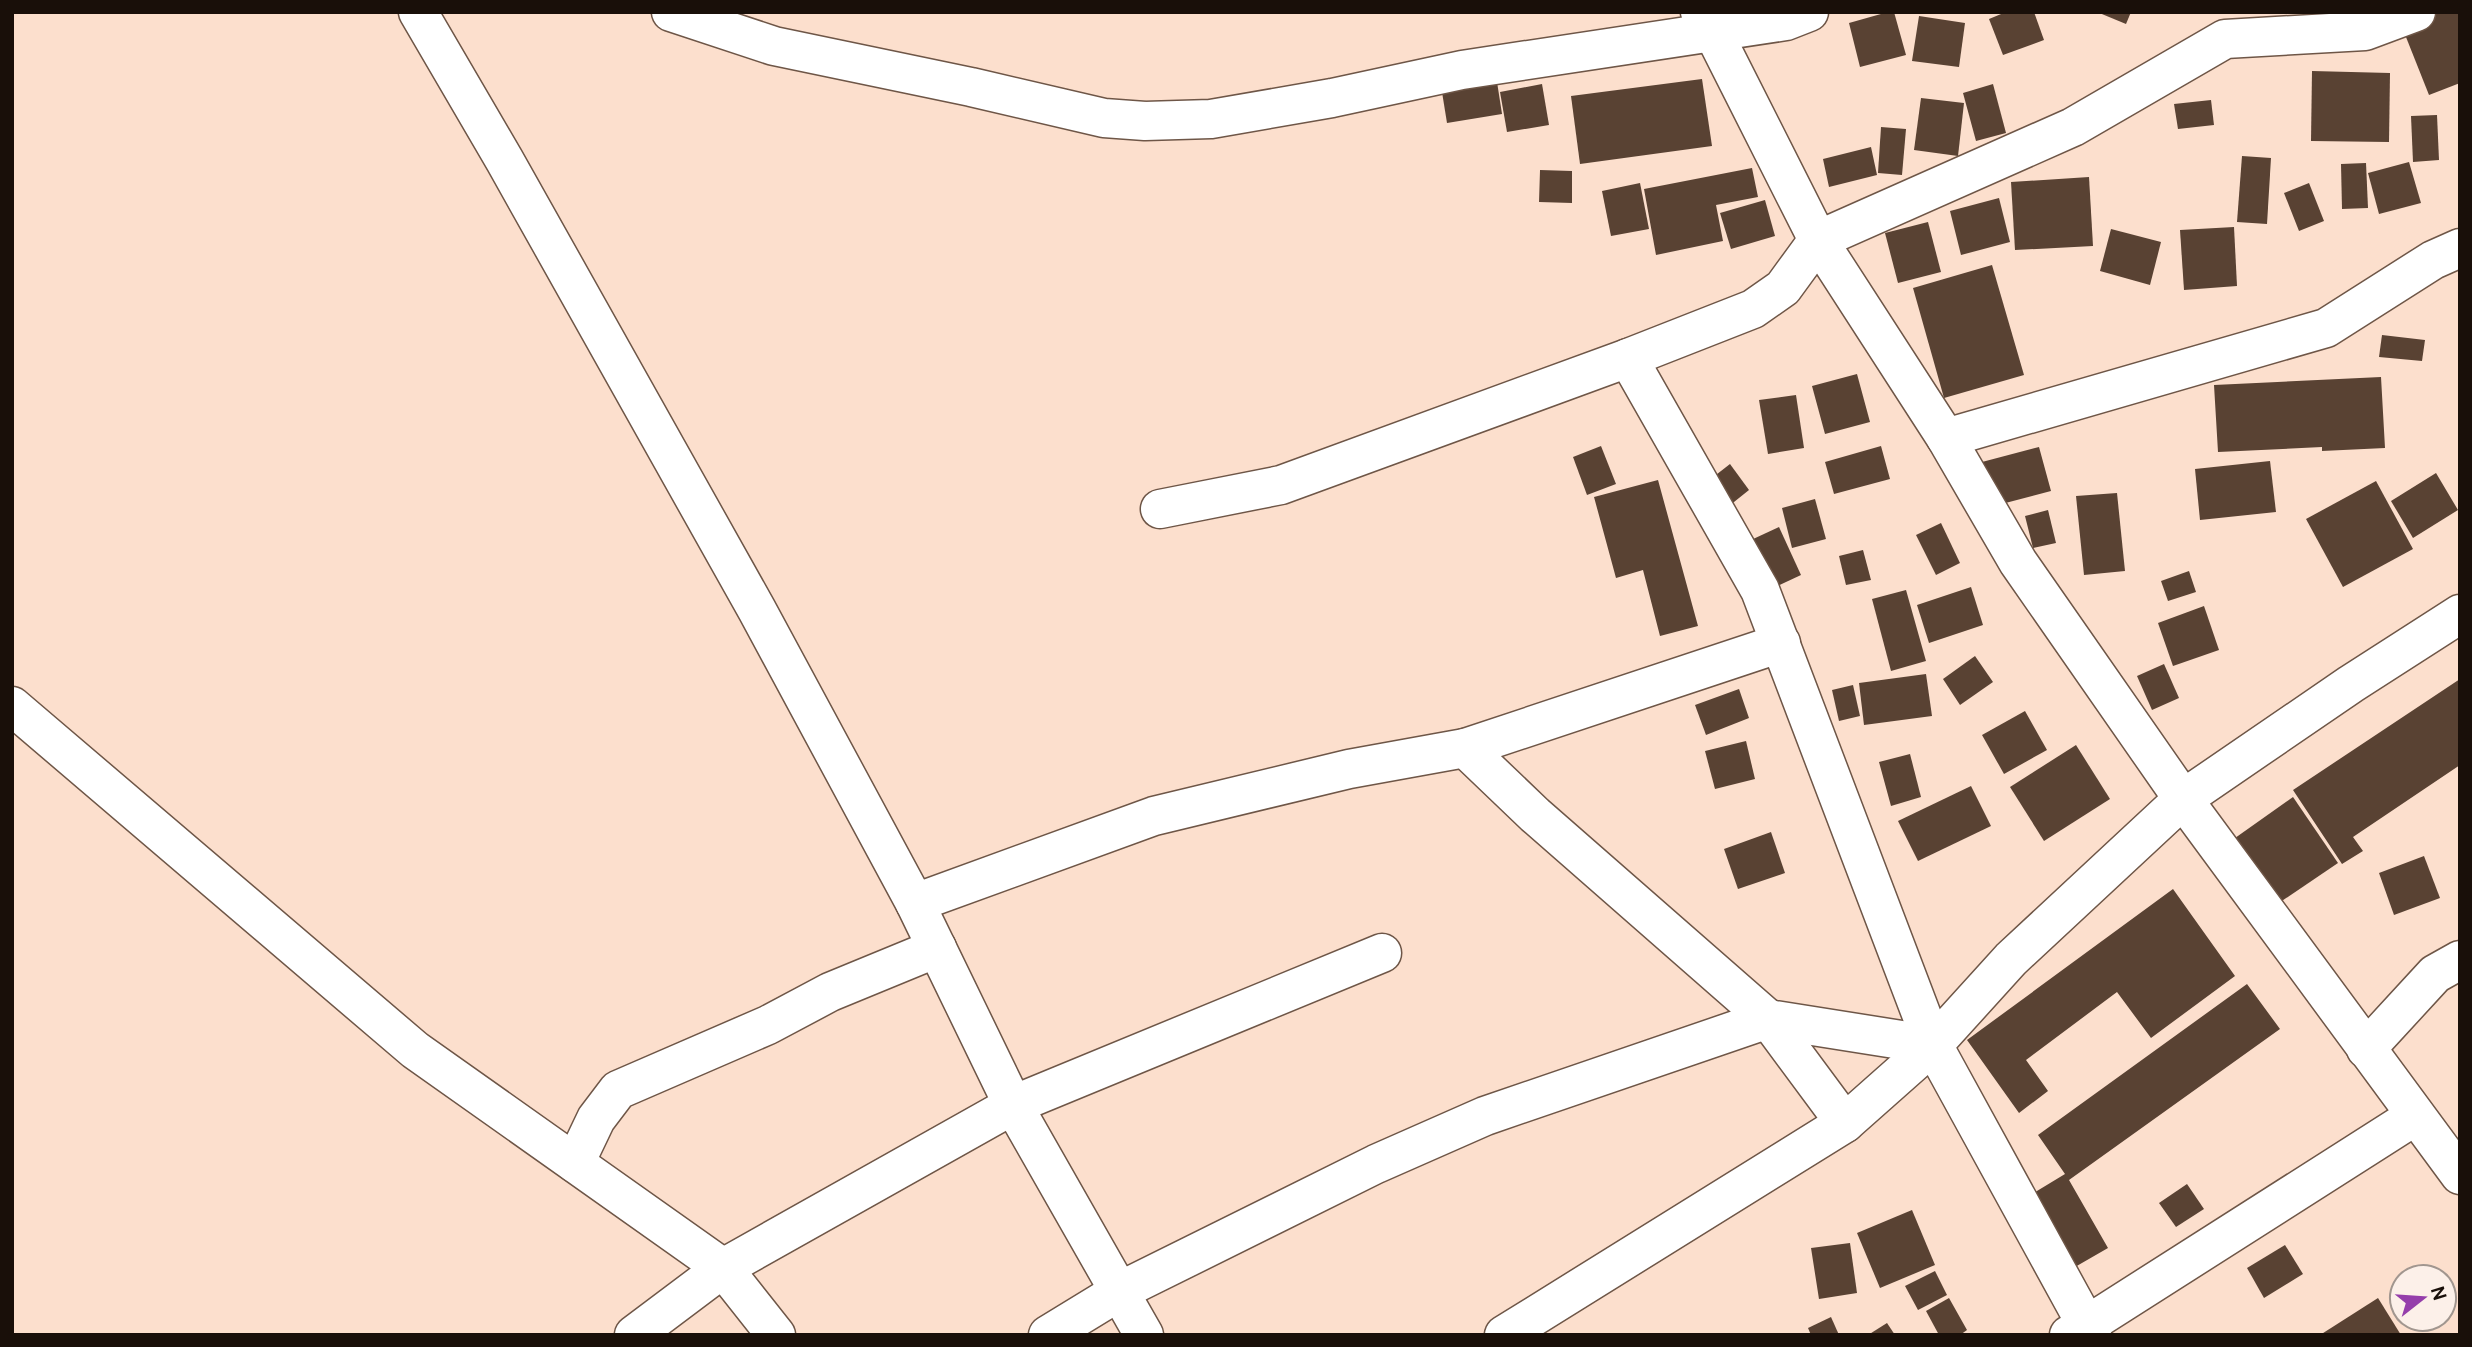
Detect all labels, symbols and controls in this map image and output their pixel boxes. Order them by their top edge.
north arrow [2388,1263,2458,1333]
text: N [2426,1283,2452,1303]

